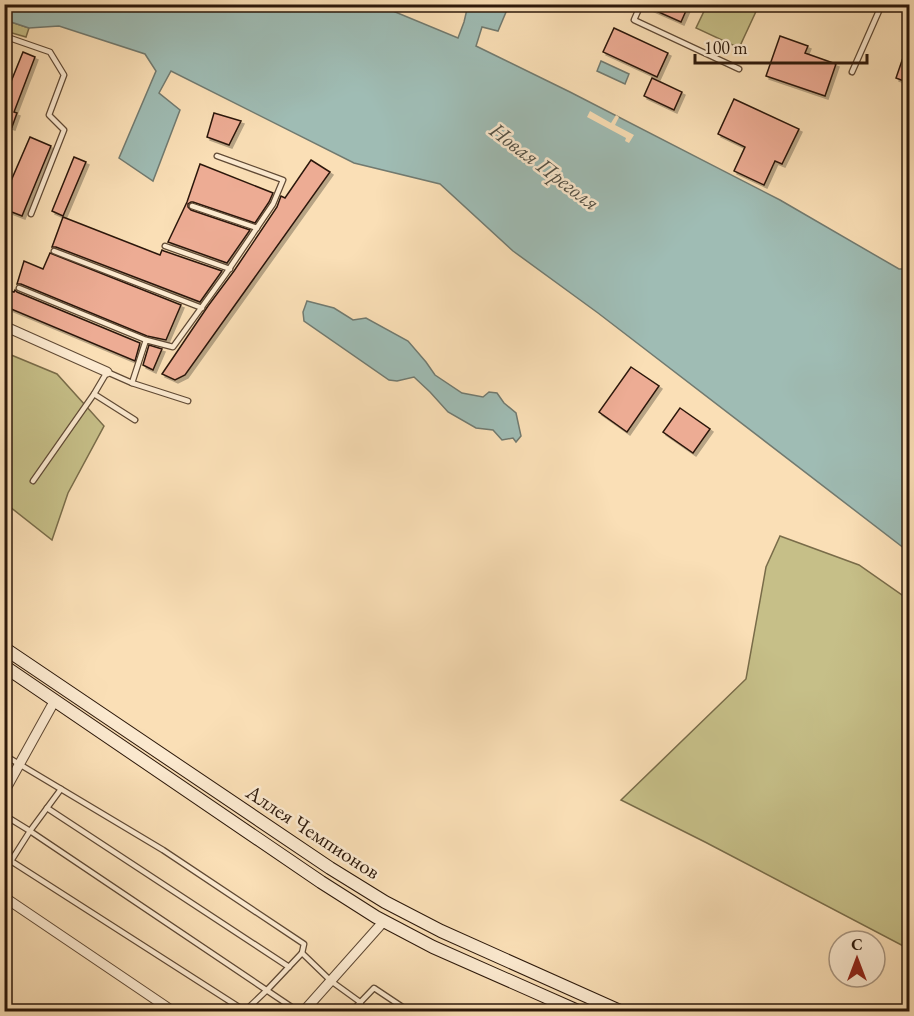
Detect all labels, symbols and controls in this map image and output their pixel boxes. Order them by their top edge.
scale bar [695,27,868,65]
text: 100 m [704,36,748,59]
water label: Новая Преголя [483,115,605,217]
street label: Аллея Чемпионов [240,778,385,885]
north arrow [827,929,887,989]
text: С [851,934,863,955]

